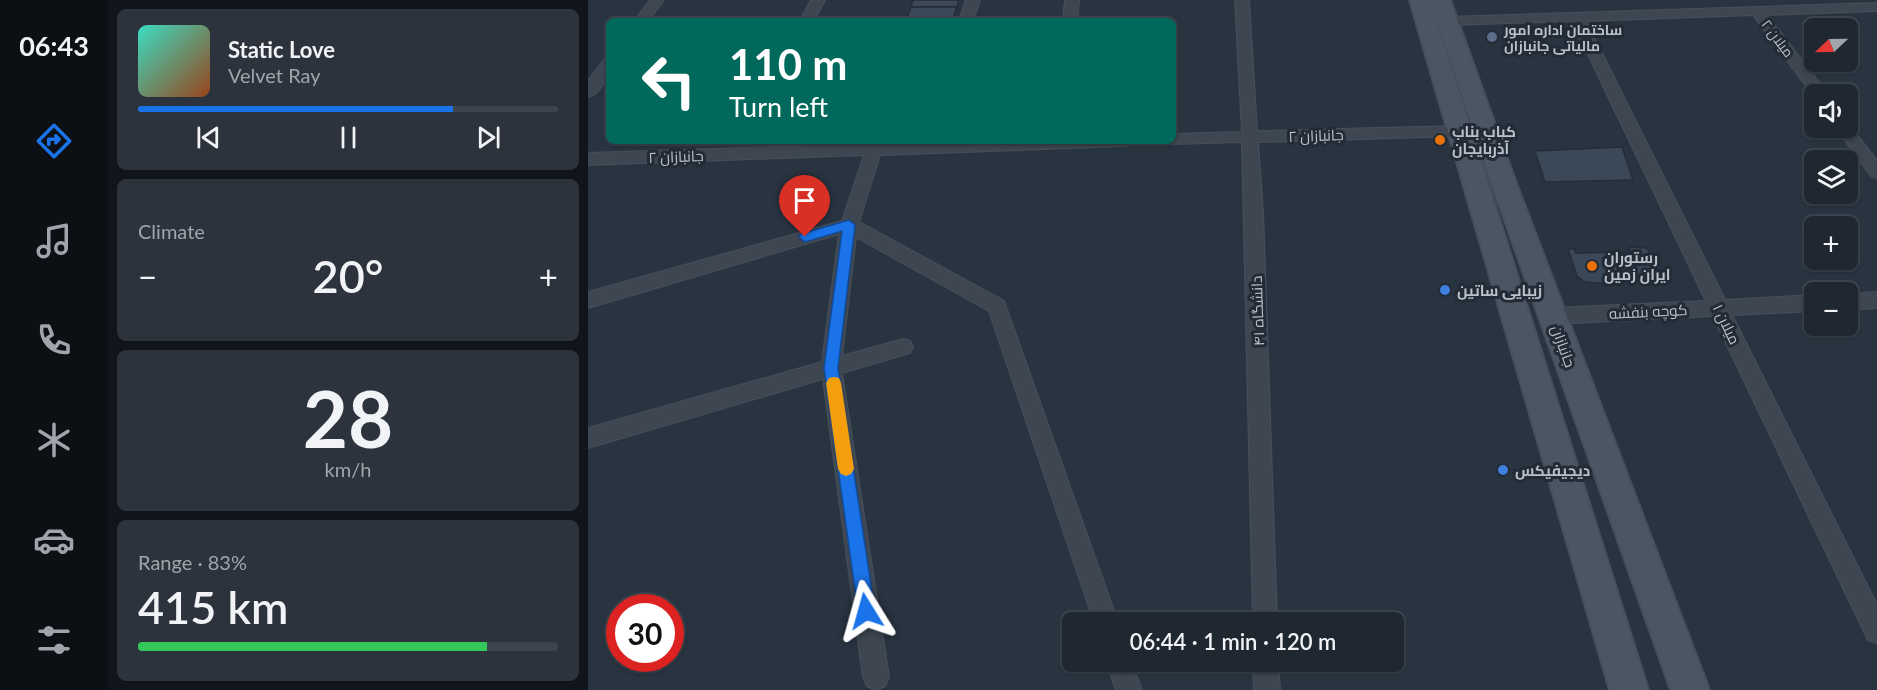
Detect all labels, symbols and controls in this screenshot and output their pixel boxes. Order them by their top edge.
street label: میلان ۲ [1758,16,1798,60]
north arrow [1804,18,1858,72]
map controls [1804,18,1858,336]
place label: ساختمان اداره امور مالیاتی جانبازان [1503,21,1622,55]
text: 06:43 [19,29,89,62]
marker: ساختمان اداره امور مالیاتی جانبازان [1485,30,1499,44]
text: Static Love [228,36,335,63]
text: 110 m [729,39,847,89]
icon: left [630,42,708,120]
text: Velvet Ray [228,63,321,87]
button: sound [1804,84,1858,138]
text: Turn left [729,90,828,123]
icon: directions [33,120,75,162]
icon: previous [192,121,225,154]
icon: pause [332,121,365,154]
icon: next [472,121,505,154]
place label: کباب بناب آذربایجان [1452,122,1516,158]
street label: جانبازان ۲ [1288,125,1344,147]
marker: کباب بناب آذربایجان [1433,133,1447,147]
street label: جانبازان ۲ [648,146,704,168]
button: layers [1804,150,1858,204]
pin [779,175,830,237]
icon: arrive [788,184,821,217]
button: + [1804,216,1858,270]
text: Climate [138,219,205,243]
icon: music [33,220,75,262]
place label: رستوران ایران زمین [1604,248,1670,284]
text: 20° [313,249,383,303]
text: − [138,256,157,296]
text: + [539,256,558,296]
marker: رستوران ایران زمین [1585,259,1599,273]
street label: دانشگاه ۴۱ [1247,275,1267,347]
place label: زیبایی ساتین [1457,281,1542,300]
button: − [1804,282,1858,336]
marker: زیبایی ساتین [1438,283,1452,297]
street label: کوچه بنفشه [1608,300,1688,324]
street label: میلان ۱ [1708,301,1744,348]
icon: phone [33,319,75,361]
street label: جانبازان [1546,322,1580,370]
text: 28 [303,371,393,465]
icon: climate [33,419,75,461]
text: km/h [325,457,371,481]
place label: دیجیفیکس [1515,461,1590,480]
marker: دیجیفیکس [1496,463,1510,477]
icon: car [33,519,75,561]
text: Range · 83% [138,550,247,574]
position arrow [834,579,898,643]
text: 415 km [138,580,288,634]
speed limit sign: 30 [606,594,684,672]
icon: filters [33,619,75,661]
text: 06:44 · 1 min · 120 m [1130,628,1336,655]

